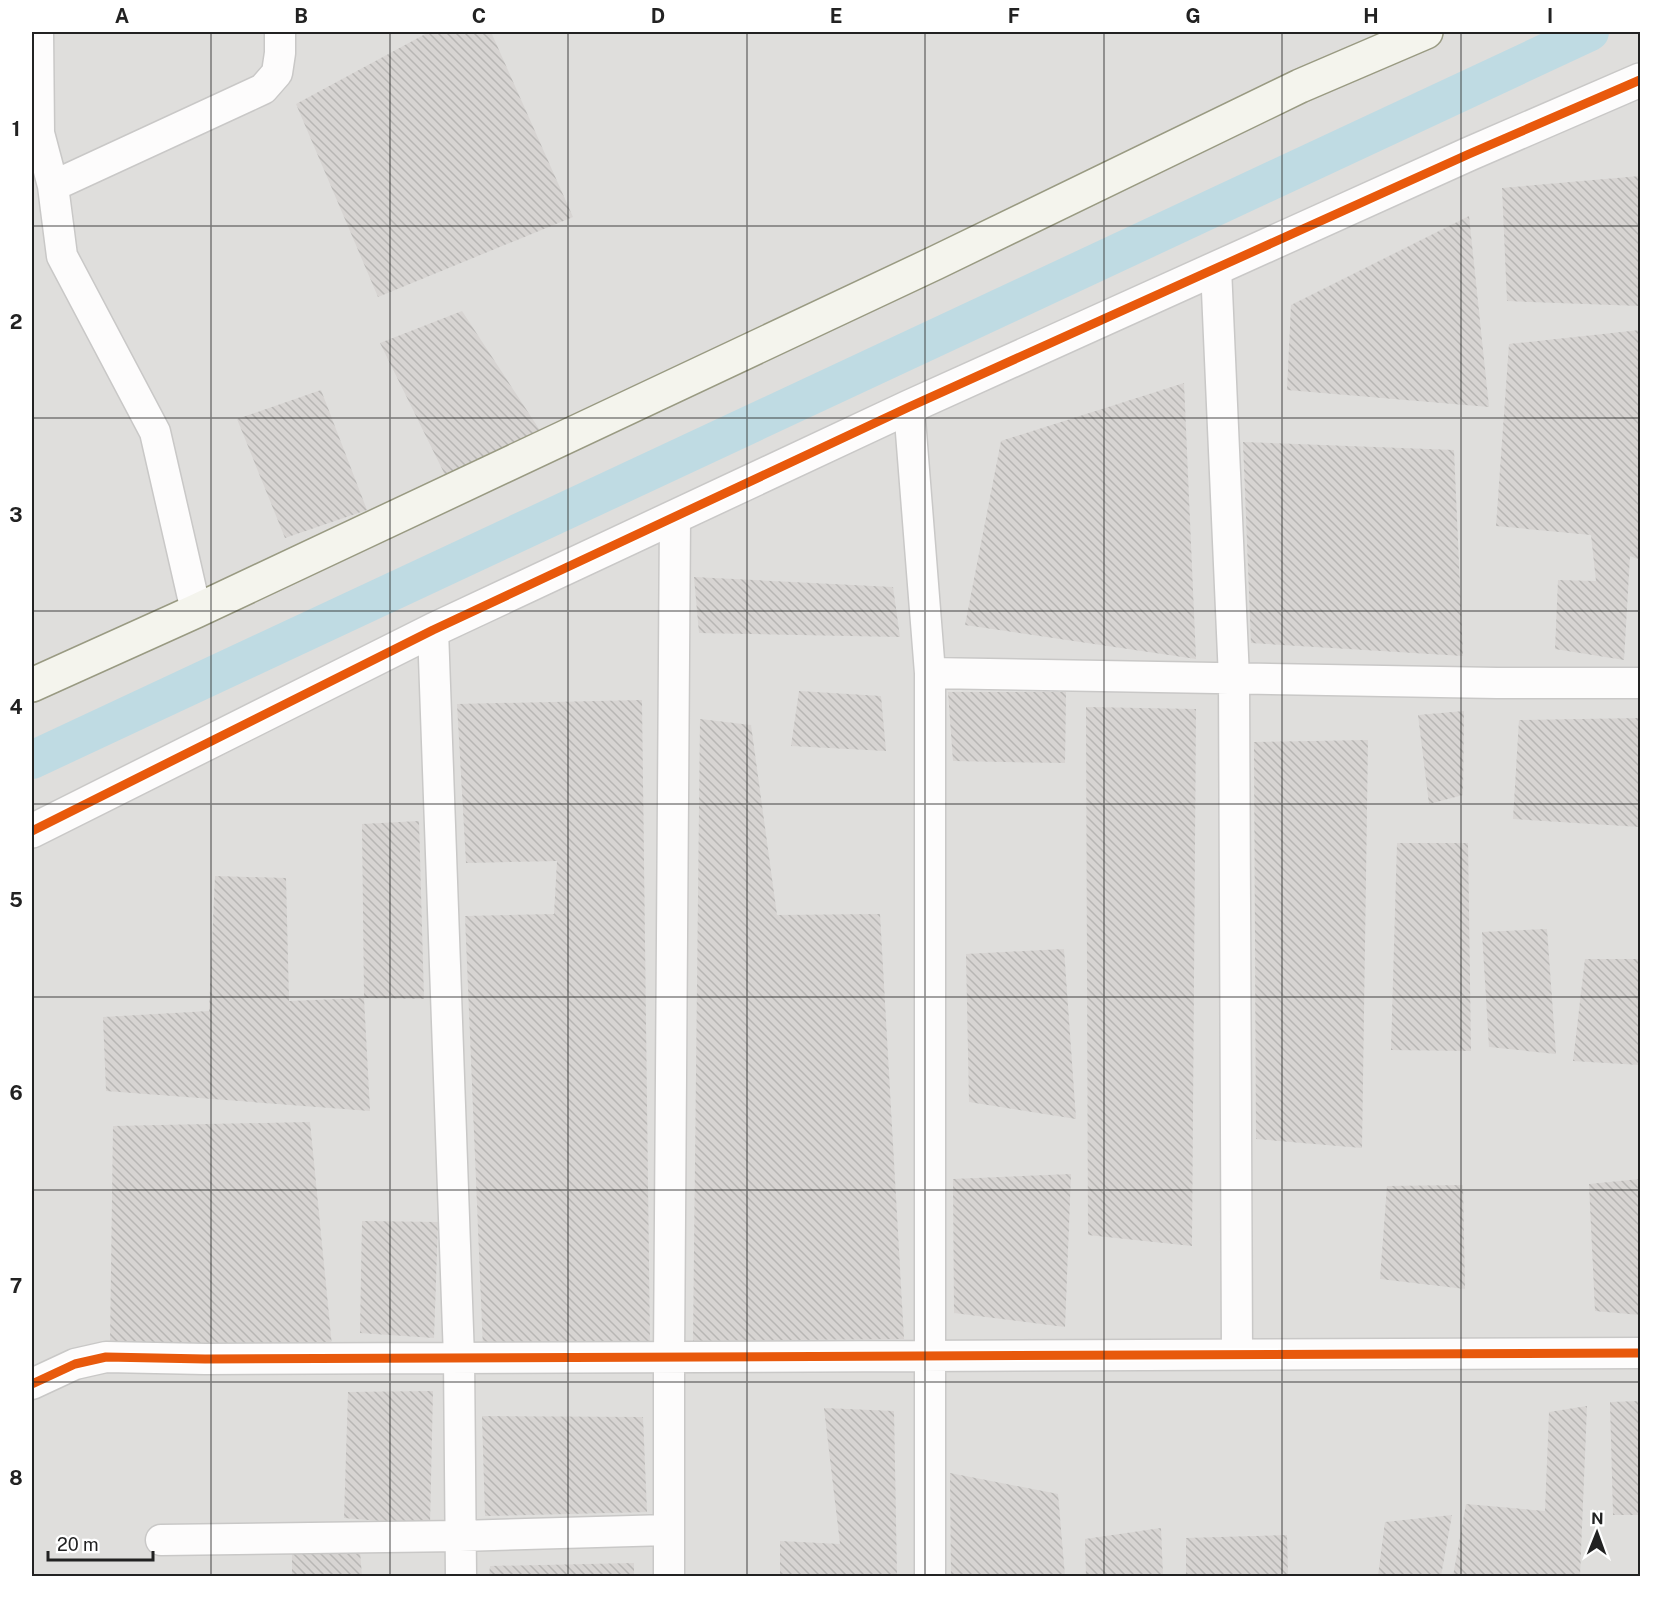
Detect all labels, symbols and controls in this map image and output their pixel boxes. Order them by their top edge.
text: A [115,4,129,28]
text: B [294,4,308,28]
text: C [472,4,486,28]
text: D [651,4,665,28]
text: E [830,4,842,28]
text: F [1008,4,1020,28]
text: G [1185,4,1201,28]
text: H [1363,4,1379,28]
text: I [1547,4,1553,28]
text: 1 [12,117,20,141]
text: 2 [10,310,22,334]
text: 3 [9,503,23,527]
text: 4 [9,695,23,719]
text: 5 [9,888,23,912]
text: 6 [9,1081,23,1105]
text: 7 [10,1274,22,1298]
text: 8 [9,1466,23,1490]
north arrow [1567,1503,1627,1563]
text: N [1591,1509,1604,1528]
scale bar [48,1524,153,1562]
text: 20 m [57,1534,99,1555]

